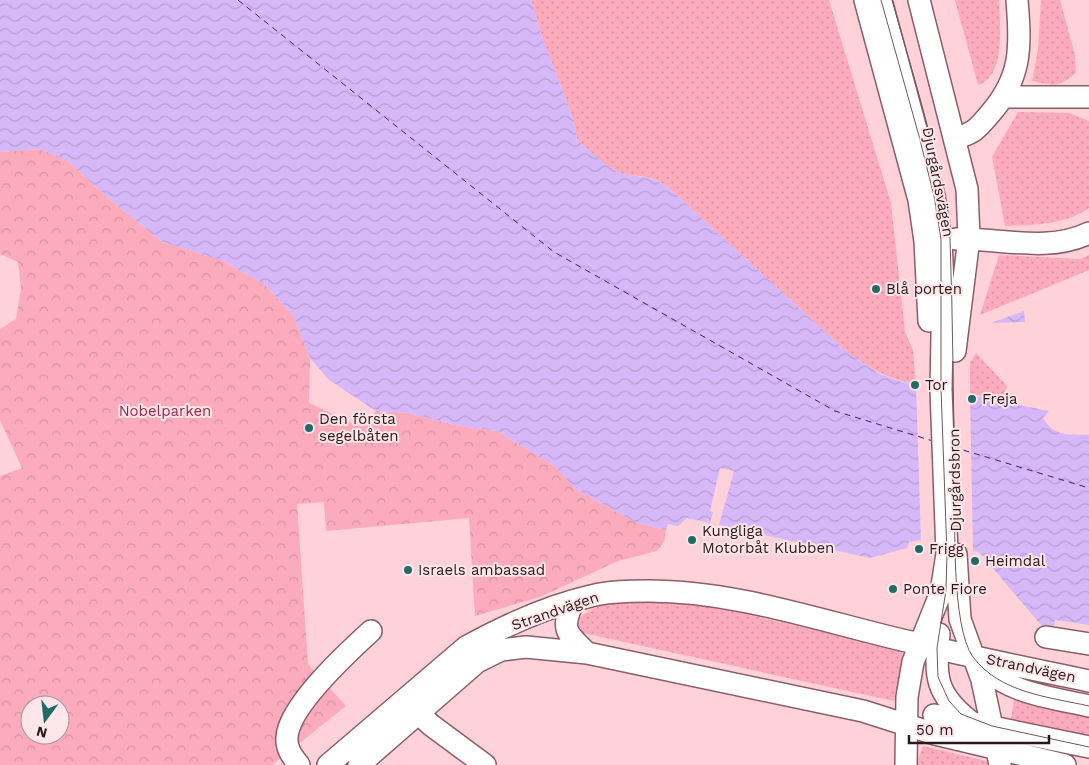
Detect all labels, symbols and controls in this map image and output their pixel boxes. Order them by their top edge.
street label: Djurgårdsvägen [919,126,957,238]
place label: Blå porten [886,280,962,298]
marker: Blå porten [870,283,882,295]
place label: Tor [925,376,948,394]
marker: Tor [909,379,921,391]
place label: Freja [982,390,1018,408]
marker: Freja [966,393,978,405]
park label: Nobelparken [119,402,211,420]
place label: Den första segelbåten [319,410,399,445]
marker: Den första segelbåten [303,422,315,434]
street label: Djurgårdsbron [945,428,965,532]
place label: Kungliga Motorbåt Klubben [702,522,834,557]
marker: Kungliga Motorbåt Klubben [686,534,698,546]
place label: Frigg [929,540,964,558]
marker: Frigg [913,543,925,555]
place label: Heimdal [985,552,1046,570]
marker: Heimdal [969,555,981,567]
place label: Israels ambassad [418,561,545,579]
marker: Israels ambassad [402,564,414,576]
place label: Ponte Fiore [903,580,987,598]
marker: Ponte Fiore [887,583,899,595]
street label: Strandvägen [509,588,601,634]
street label: Strandvägen [985,650,1077,686]
north arrow [20,695,70,745]
scale bar [909,712,1049,744]
text: 50 m [916,721,953,739]
text: N [35,723,49,742]

